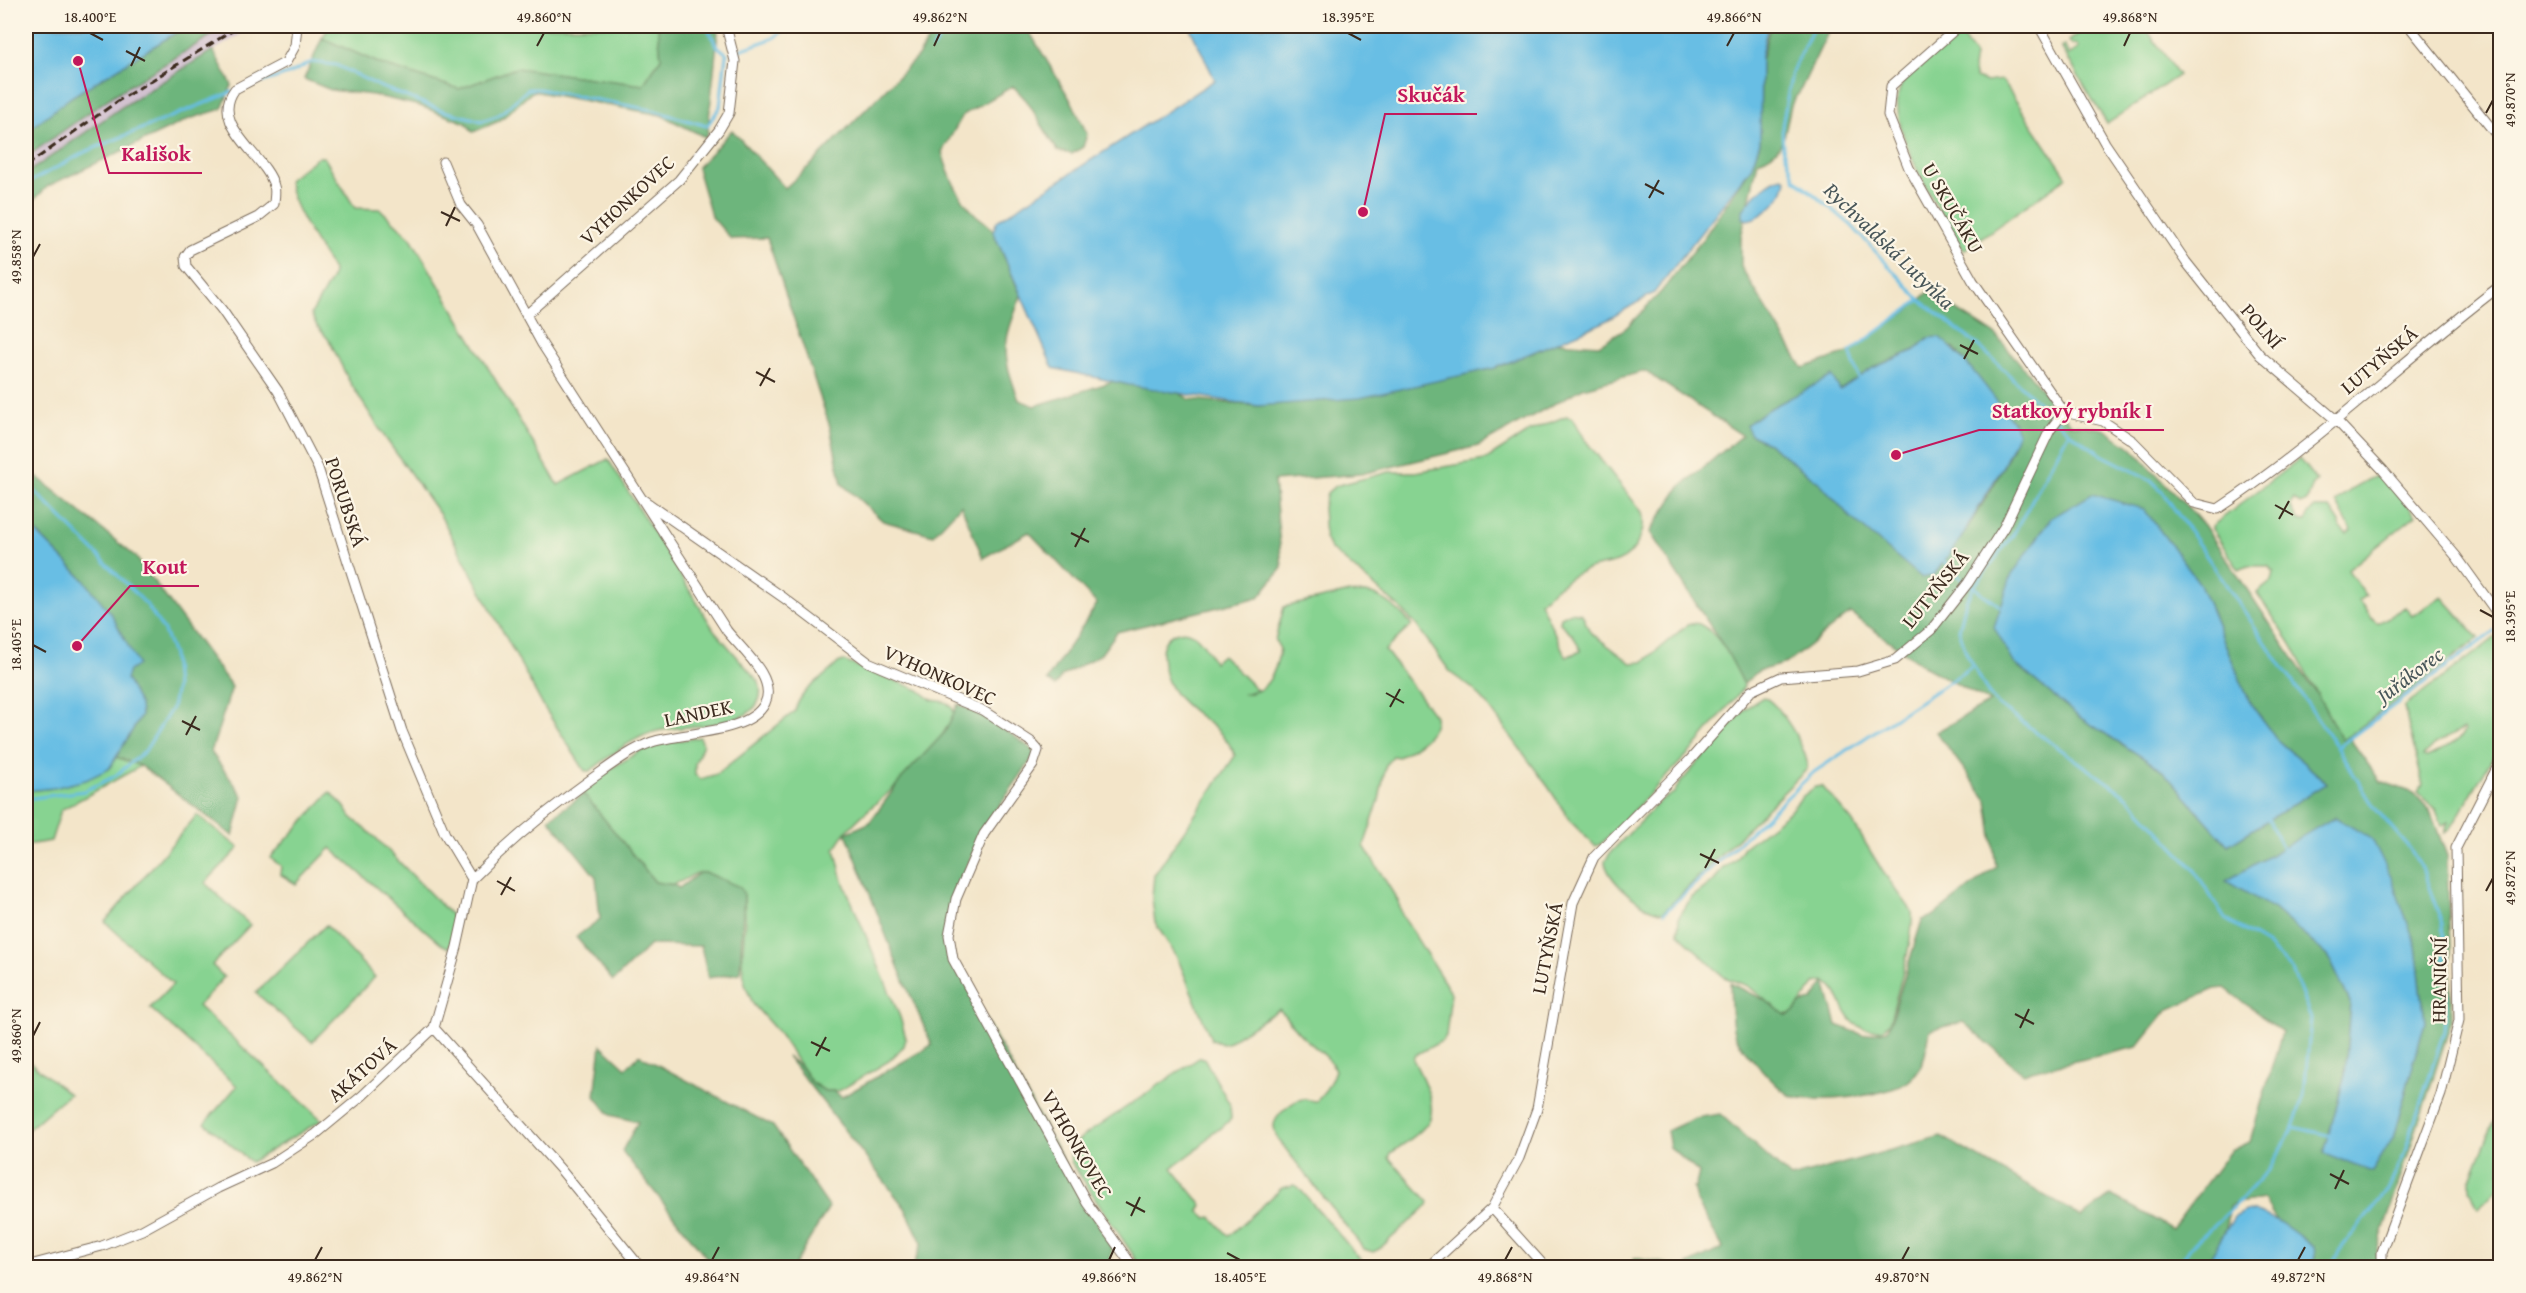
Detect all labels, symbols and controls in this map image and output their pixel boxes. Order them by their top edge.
text: 18.400°E [64,6,117,27]
text: 49.860°N [517,6,572,27]
text: 49.862°N [913,6,968,27]
text: 18.395°E [1322,6,1375,27]
text: 49.866°N [1707,6,1762,27]
text: 49.868°N [2103,6,2158,27]
text: 49.870°N [2499,72,2520,127]
callout: Skučák [1385,75,1477,114]
text: Skučák [1397,79,1466,110]
callout: Kališok [109,134,202,173]
text: Kališok [121,138,192,169]
street label: VYHONKOVEC [573,148,681,251]
street label: U SKUČÁKU [1916,157,1991,258]
water label: Rychvaldská Lutyňka [1816,174,1962,317]
text: 49.858°N [5,229,26,284]
street label: POLNÍ [2234,297,2291,355]
street label: LUTYŇSKÁ [2334,319,2424,401]
callout: Statkový rybník I [1979,391,2164,430]
text: Statkový rybník I [1992,395,2152,426]
street label: PORUBSKÁ [318,453,375,550]
street label: LUTYŇSKÁ [1894,543,1975,634]
callout: Kout [130,547,199,586]
text: Kout [143,551,187,582]
text: 18.395°E [2499,590,2520,643]
text: 18.405°E [5,618,26,671]
street label: VYHONKOVEC [879,637,1001,712]
water label: Juřákorec [2367,639,2450,712]
street label: LANDEK [661,691,735,734]
text: 49.872°N [2499,850,2520,905]
street label: LUTYŇSKÁ [1523,900,1570,996]
street label: HRANIČNÍ [2423,936,2454,1023]
text: 49.860°N [5,1008,26,1063]
street label: AKÁTOVÁ [321,1031,403,1109]
street label: VYHONKOVEC [1035,1084,1120,1203]
text: 49.862°N [288,1266,343,1287]
text: 49.864°N [685,1266,740,1287]
text: 49.866°N [1082,1266,1137,1287]
text: 18.405°E [1214,1266,1267,1287]
text: 49.868°N [1478,1266,1533,1287]
text: 49.870°N [1875,1266,1930,1287]
text: 49.872°N [2271,1266,2326,1287]

